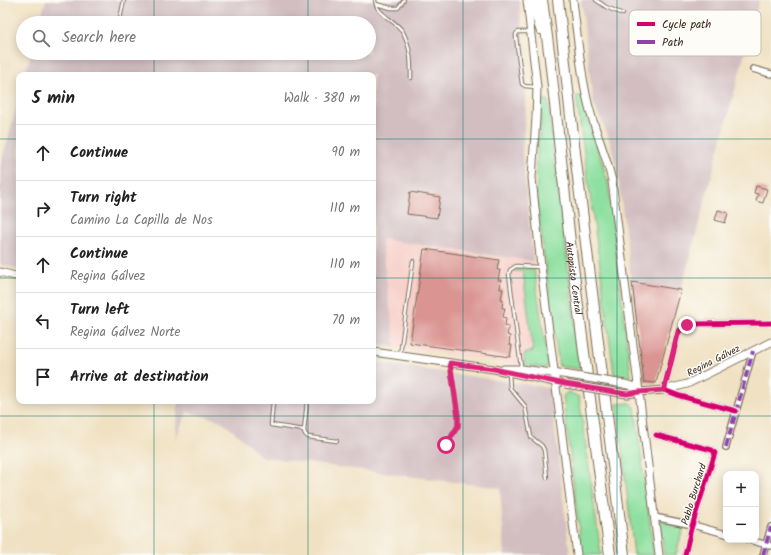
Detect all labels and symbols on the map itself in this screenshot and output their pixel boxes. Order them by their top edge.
legend [629,10,761,56]
text: Cycle path [662,16,711,34]
text: Path [662,34,683,52]
street label: Autopista Central [561,241,586,316]
route end [678,316,696,334]
street label: Regina Gálvez [684,340,743,381]
route start [437,436,455,454]
street label: Pablo Burchard [677,461,711,527]

